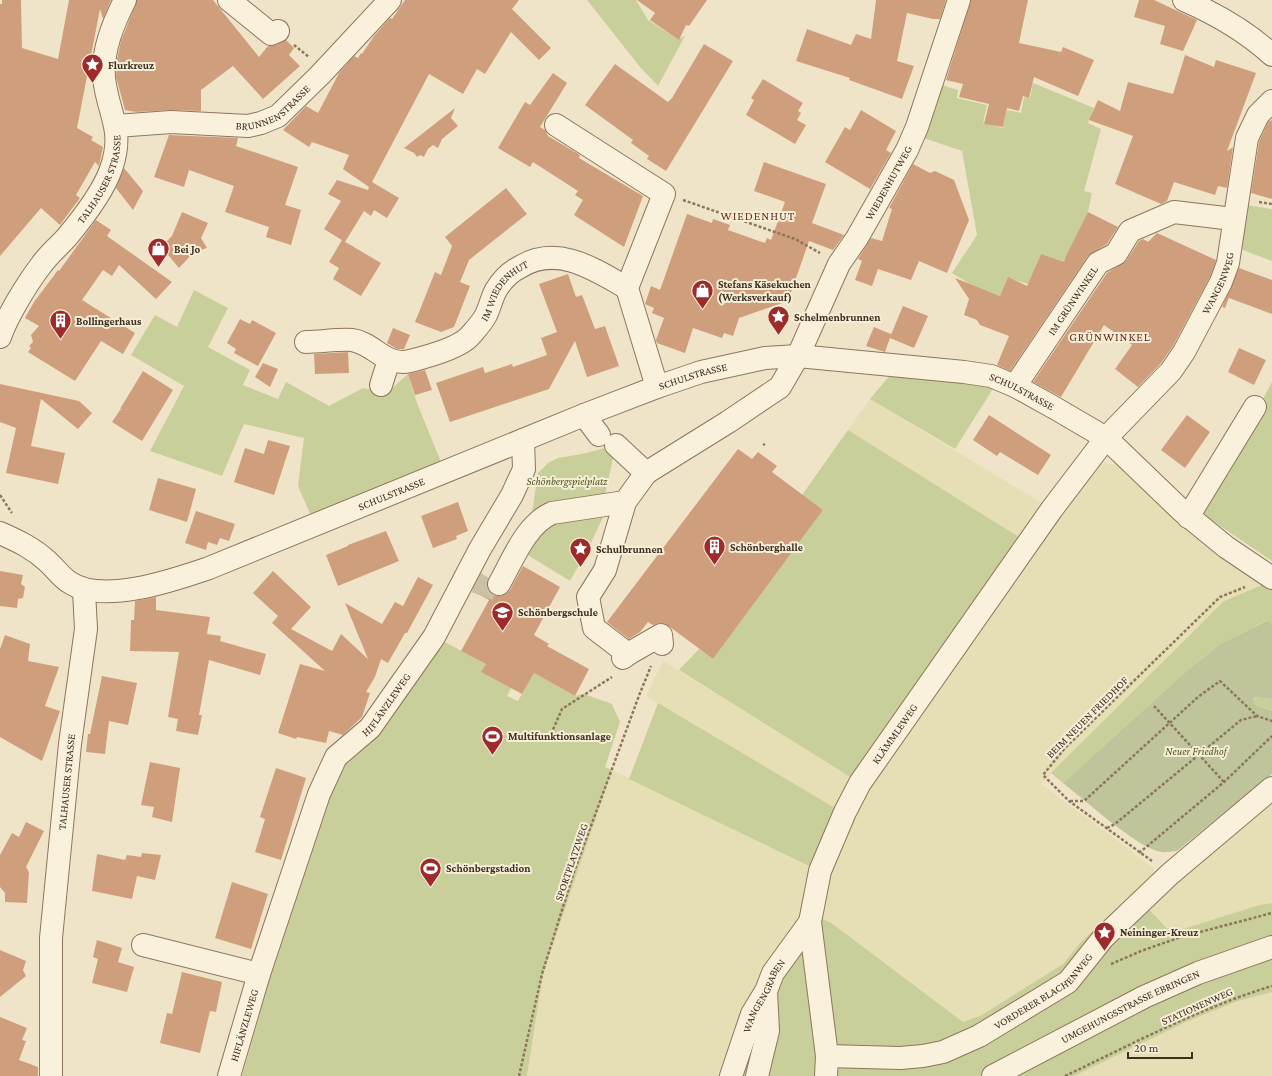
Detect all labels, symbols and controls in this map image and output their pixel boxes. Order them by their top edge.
place icon: Flurkreuz [80,52,106,85]
place label: Flurkreuz [108,59,154,71]
street label: BRUNNENSTRASSE [235,82,312,132]
street label: TALHAUSER STRASSE [74,135,122,226]
street label: WIEDENHUTWEG [863,144,914,222]
district label: WIEDENHUT [721,209,795,223]
shop icon: Bei Jo [145,236,171,269]
place label: Bei Jo [174,243,200,255]
street label: WANGENWEG [1199,251,1236,316]
street label: IM WIEDENHUT [478,258,530,323]
street label: IM GRÜNWINKEL [1045,264,1100,337]
shop icon: Stefans Käsekuchen (Werksverkauf) [689,277,715,310]
place label: Stefans Käsekuchen (Werksverkauf) [718,278,812,304]
place icon: Schelmenbrunnen [766,304,792,337]
building icon: Bollingerhaus [48,308,74,341]
place label: Schelmenbrunnen [794,311,881,323]
place label: Bollingerhaus [76,315,142,327]
district label: GRÜNWINKEL [1069,330,1151,344]
street label: SCHULSTRASSE [657,360,728,392]
street label: SCHULSTRASSE [988,370,1056,412]
street label: SCHULSTRASSE [356,475,426,513]
park label: Schönbergspielplatz [526,475,608,488]
building icon: Schönberghalle [702,534,728,567]
place icon: Schulbrunnen [568,536,594,569]
place label: Schönberghalle [730,541,803,553]
place label: Schulbrunnen [596,543,664,555]
school or university icon: Schönbergschule [490,599,516,632]
place label: Schönbergschule [518,606,598,618]
street label: HIFLÄNZLEWEG [359,670,413,738]
street label: BEIM NEUEN FRIEDHOF [1044,673,1131,760]
street label: KLÄMMLEWEG [869,701,920,766]
sports icon: Multifunktionsanlage [480,723,506,756]
place label: Multifunktionsanlage [508,730,611,742]
street label: TALHAUSER STRASSE [56,733,77,830]
park label: Neuer Friedhof [1165,745,1229,758]
street label: SPORTPLATZWEG [552,822,590,902]
sports icon: Schönbergstadion [417,855,443,888]
place label: Schönbergstadion [446,862,531,874]
place icon: Neininger-Kreuz [1091,919,1117,952]
place label: Neininger-Kreuz [1120,926,1198,938]
street label: VORDERER BLACHENWEG [992,951,1095,1031]
street label: WANGENGRABEN [740,956,787,1034]
street label: UMGEHUNGSSTRASSE EBRINGEN [1059,967,1201,1045]
street label: STATIONENWEG [1160,985,1235,1027]
street label: HIFLÄNZLEWEG [228,987,260,1063]
scale bar [1128,1034,1192,1060]
text: 20 m [1134,1041,1159,1055]

